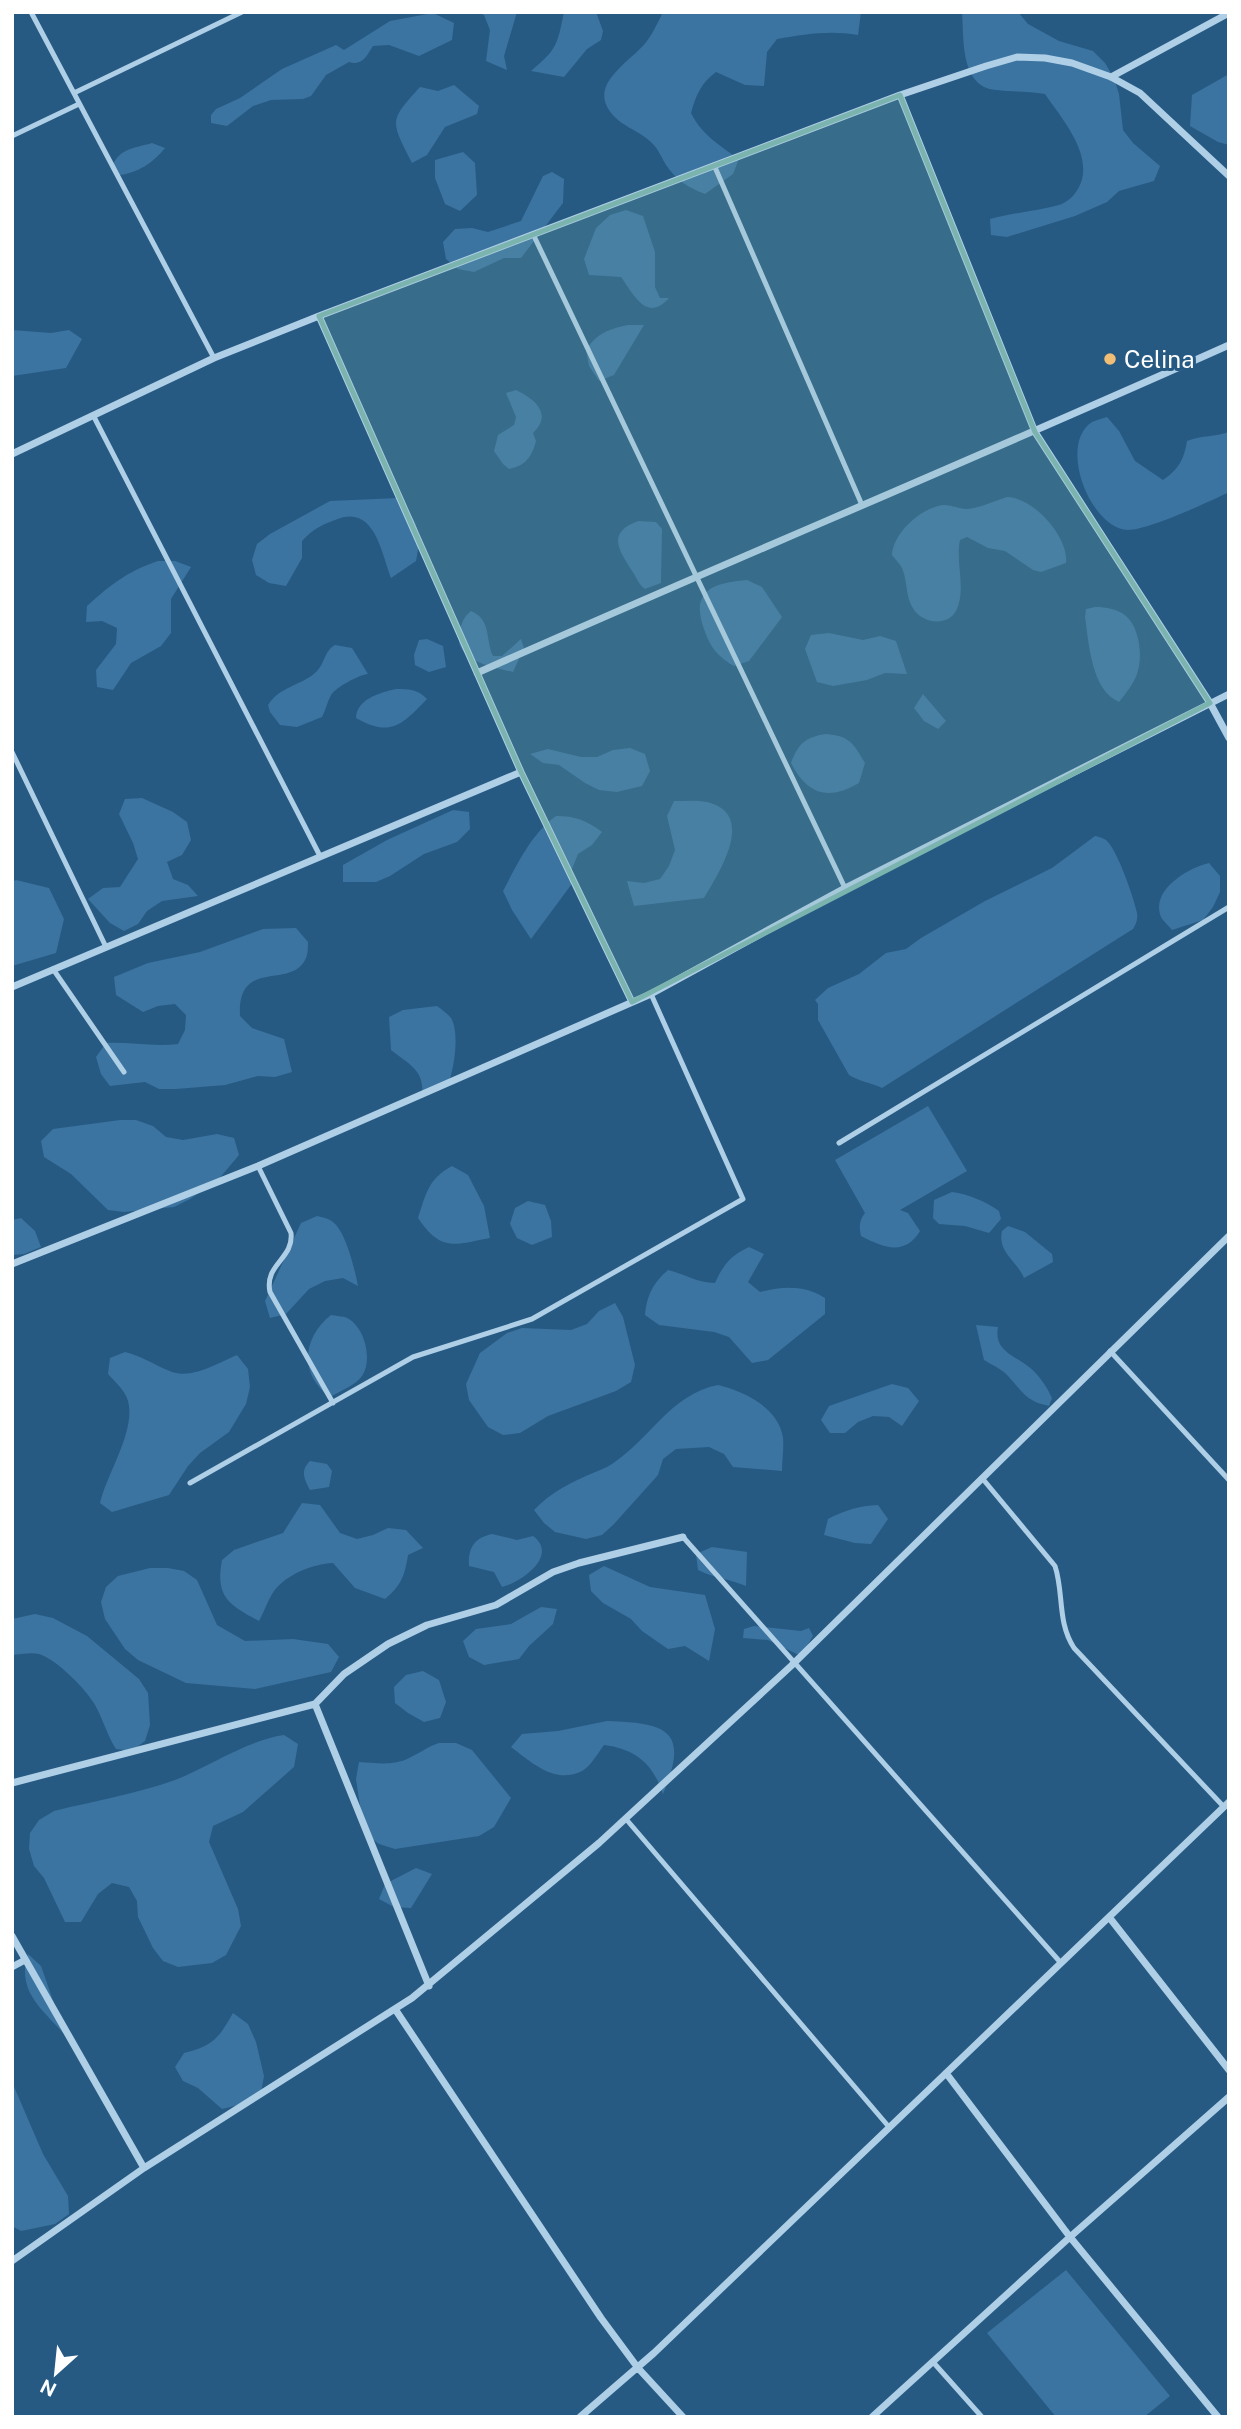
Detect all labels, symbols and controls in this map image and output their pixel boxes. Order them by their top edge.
place label: Celina [1124,345,1194,373]
marker: Celina [1102,351,1118,367]
north arrow [21,2338,91,2408]
text: N [37,2375,60,2401]

